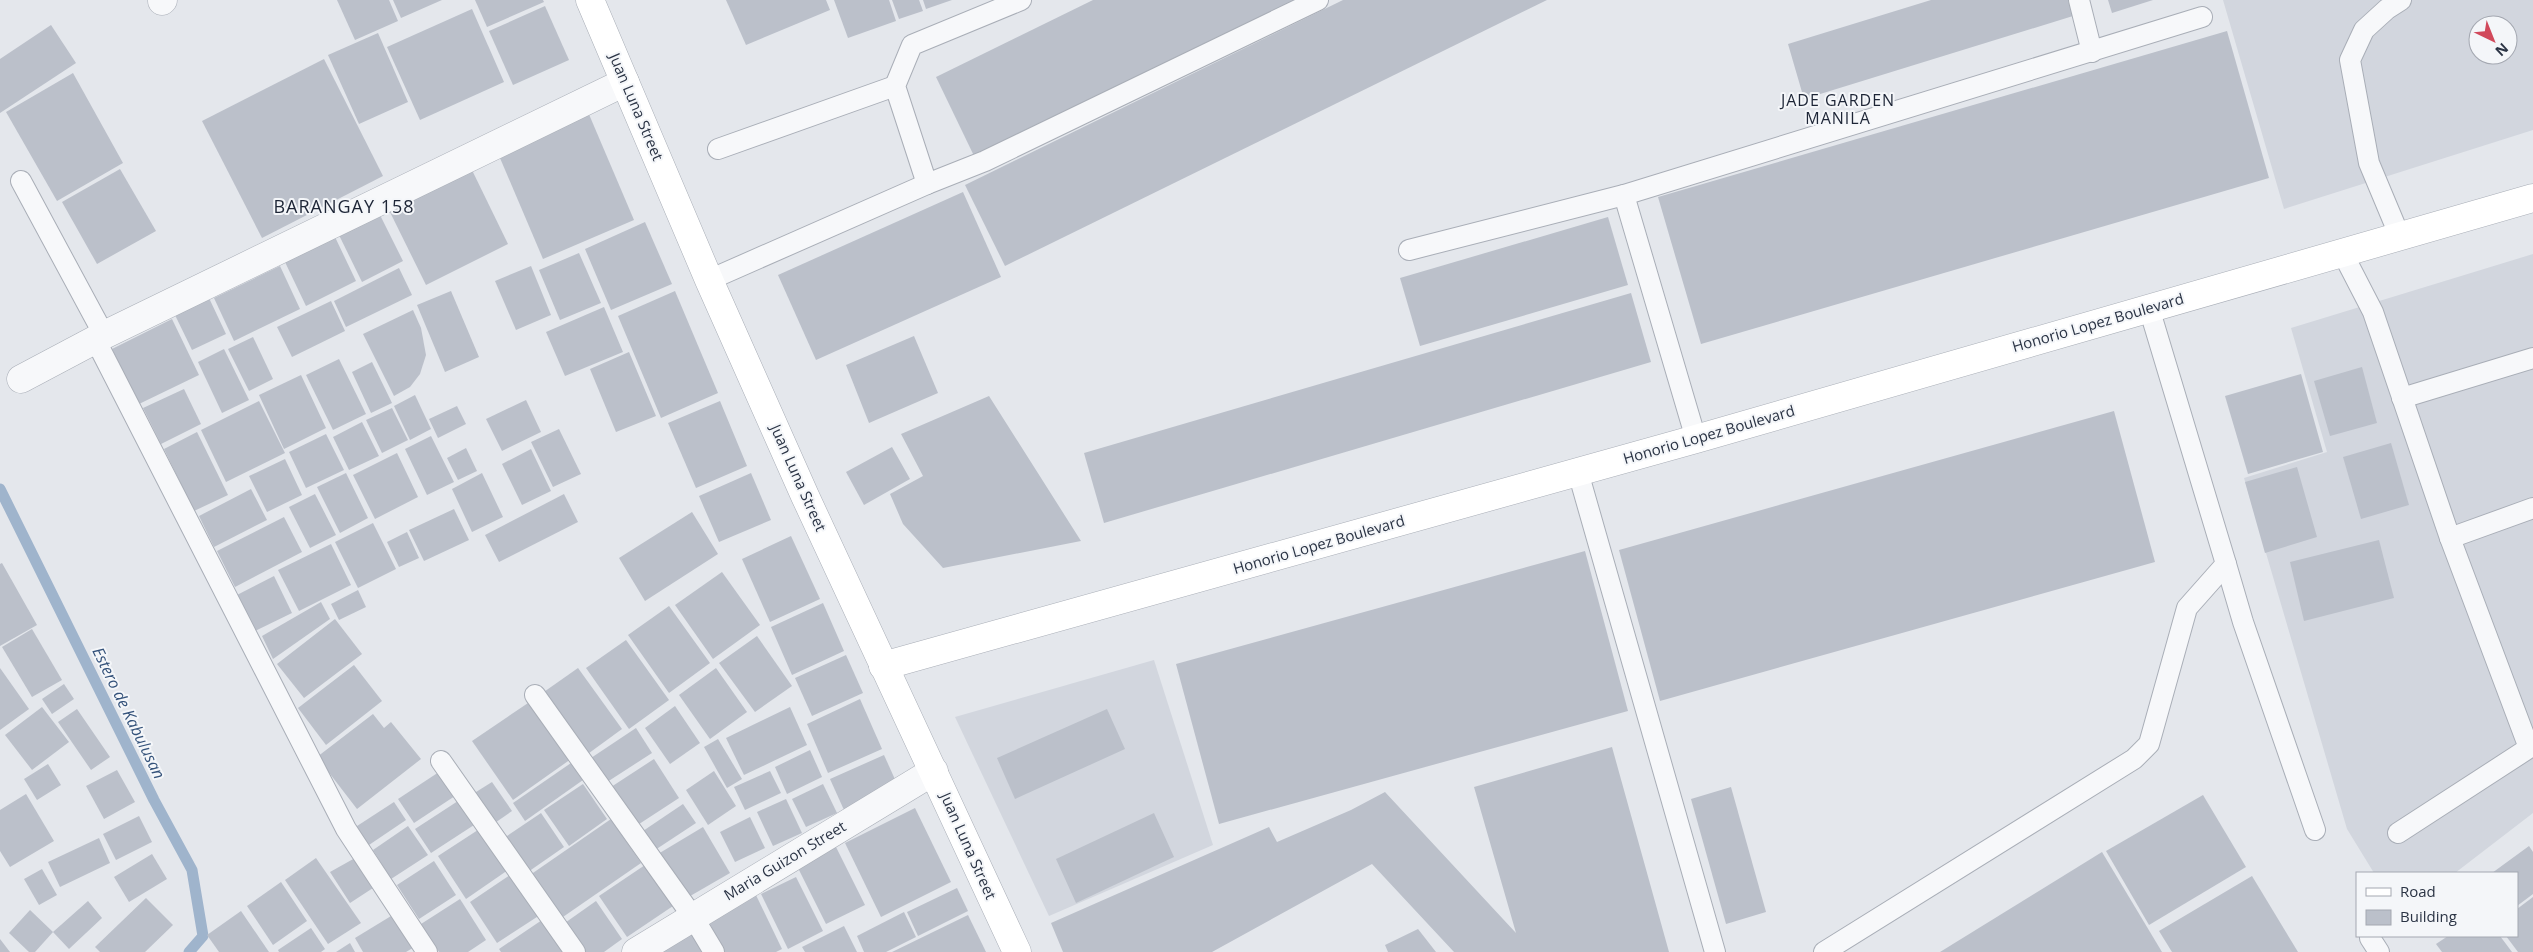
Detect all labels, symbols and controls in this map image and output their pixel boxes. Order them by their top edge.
north arrow [2468,15,2518,65]
text: N [2492,39,2513,61]
street label: Juan Luna Street [604,48,669,163]
district label: JADE GARDEN MANILA [1779,89,1895,129]
district label: BARANGAY 158 [273,194,415,218]
street label: Honorio Lopez Boulevard [2010,288,2186,356]
street label: Honorio Lopez Boulevard [1621,400,1797,468]
street label: Juan Luna Street [766,419,831,534]
street label: Honorio Lopez Boulevard [1231,510,1407,578]
water label: Estero de Kabulusan [88,643,170,783]
street label: Juan Luna Street [936,787,1001,902]
street label: Maria Guizon Street [720,816,849,904]
legend [2356,872,2518,937]
text: Road [2400,881,2436,901]
text: Building [2400,906,2457,926]

